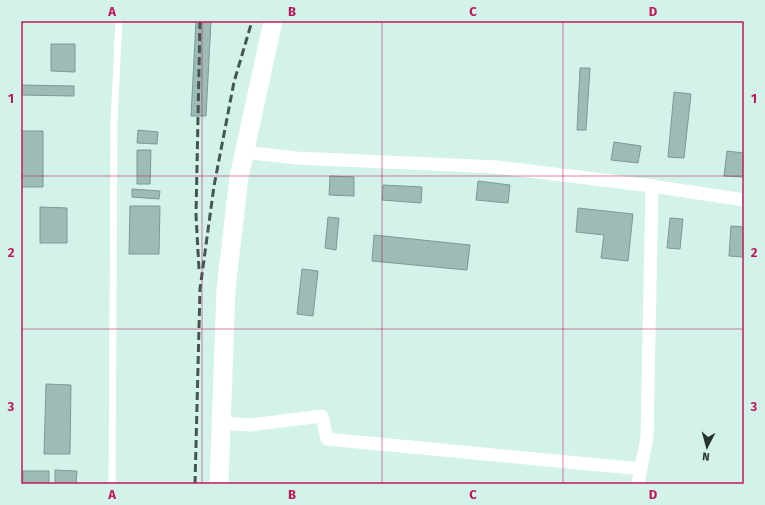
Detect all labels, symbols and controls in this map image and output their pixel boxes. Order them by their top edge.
text: A [107,4,116,19]
text: B [288,4,296,19]
text: C [469,4,477,19]
text: D [649,4,658,19]
text: 1 [8,91,14,106]
text: 1 [751,91,757,106]
text: 2 [8,245,15,260]
text: 2 [751,245,758,260]
text: 3 [7,399,15,414]
text: 3 [750,399,758,414]
north arrow [687,427,727,467]
text: N [702,450,710,463]
text: A [107,487,116,502]
text: B [288,487,296,502]
text: C [469,487,477,502]
text: D [649,487,658,502]

